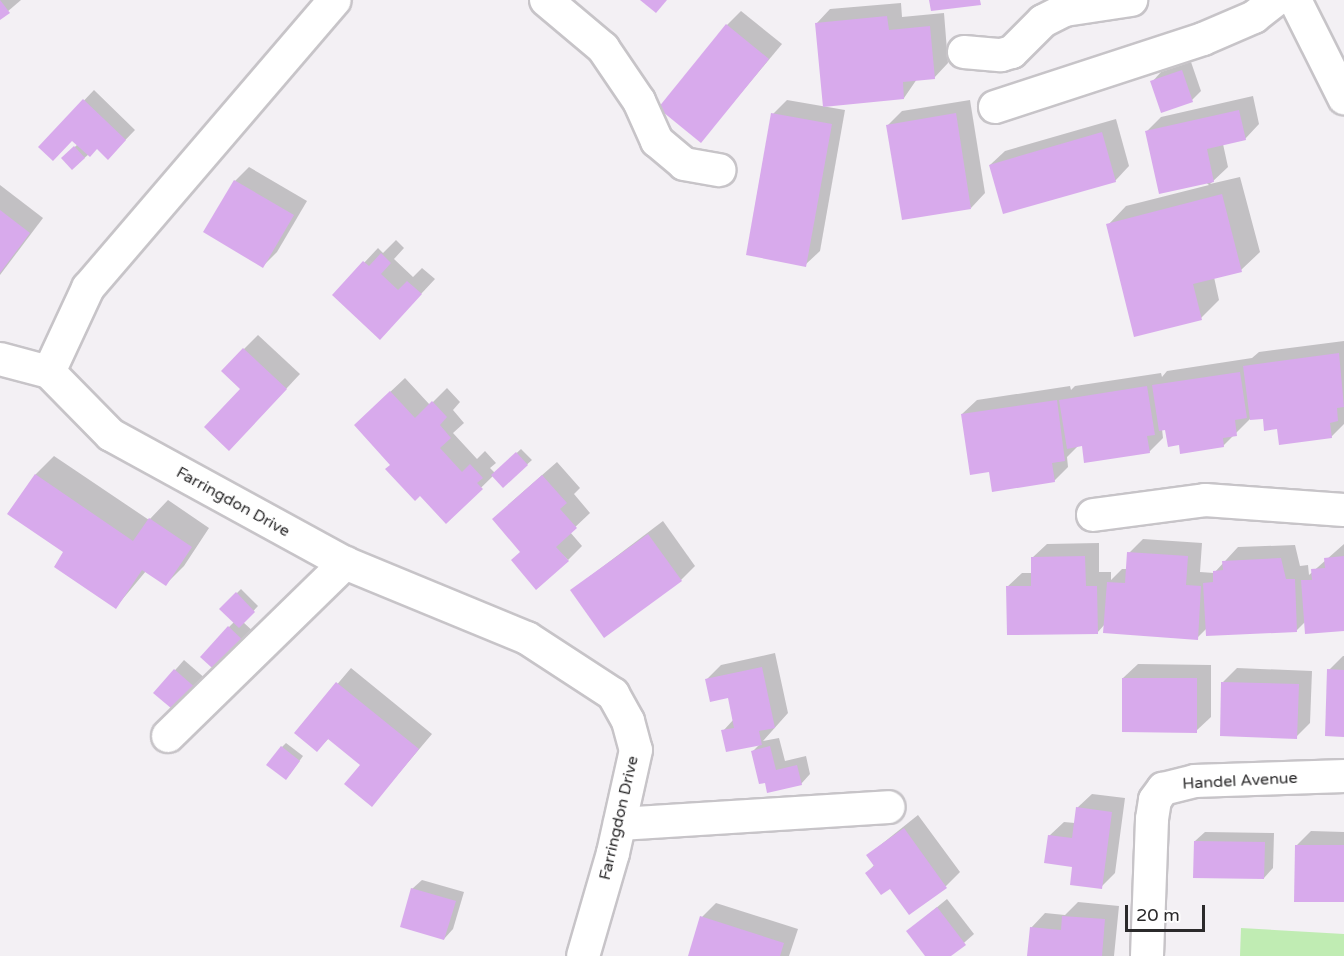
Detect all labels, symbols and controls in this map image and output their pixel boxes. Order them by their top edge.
street label: Farringdon Drive [173,463,293,541]
street label: Farringdon Drive [595,754,643,882]
street label: Handel Avenue [1182,768,1298,794]
scale bar [1128,893,1208,931]
text: 20 m [1136,904,1180,926]

